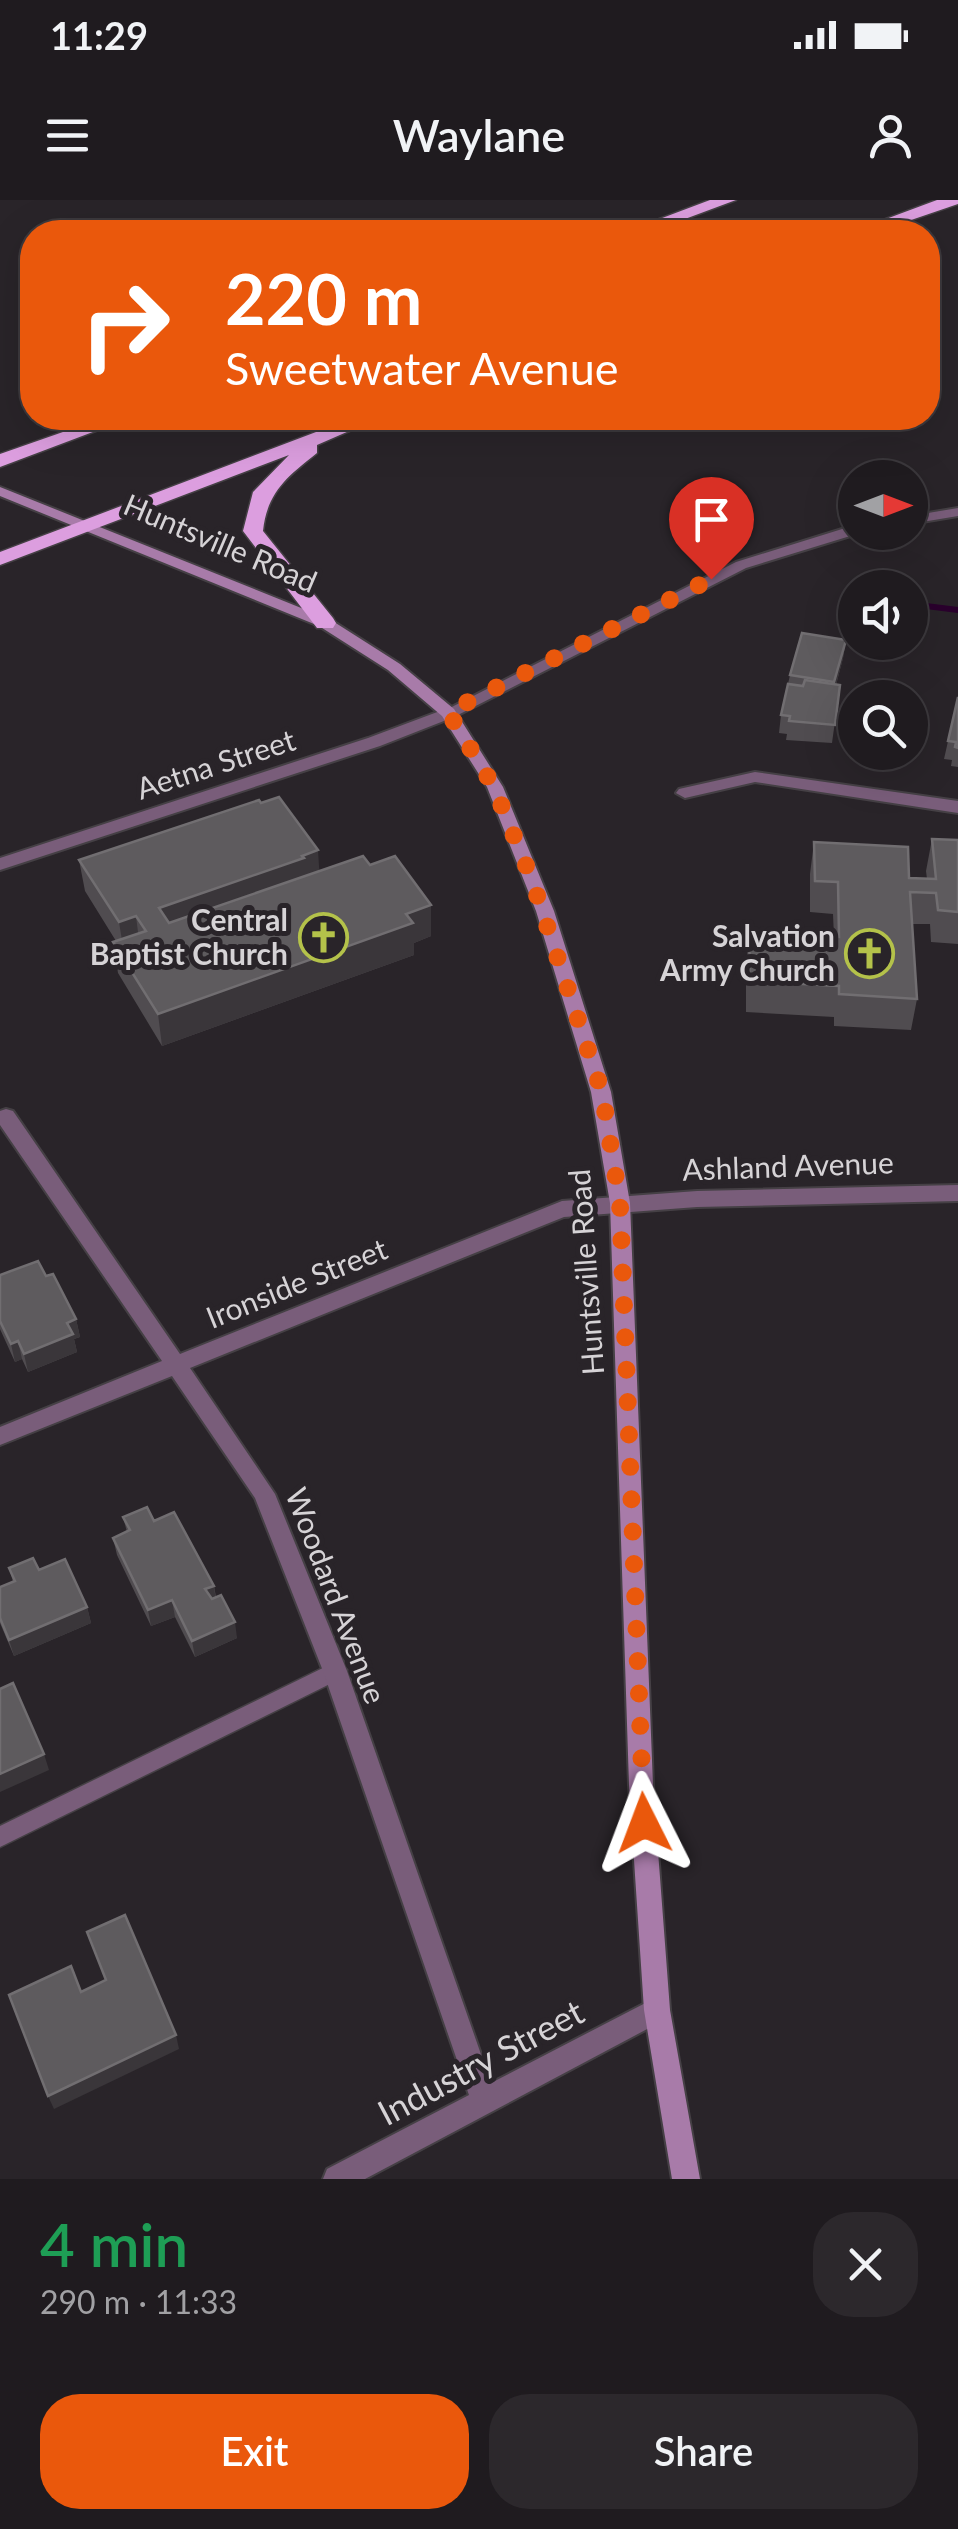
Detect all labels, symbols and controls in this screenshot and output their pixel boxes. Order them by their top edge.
text: 11:29 [50,12,148,58]
icon: menu [40,108,95,163]
text: Waylane [393,108,565,162]
icon: person [863,108,918,163]
text: 220 m [225,256,422,340]
icon: right [60,260,190,390]
text: Sweetwater Avenue [225,341,619,395]
north arrow [838,460,928,550]
map controls [838,460,928,770]
pin [669,477,754,580]
street label: Huntsville Road [119,485,323,599]
icon: arrive [684,492,739,547]
button: sound [838,570,928,660]
button: search [838,680,928,770]
street label: Aetna Street [131,720,300,806]
place label: Central Baptist Church [90,901,288,971]
church icon: Central Baptist Church [297,912,349,964]
place label: Salvation Army Church [659,917,835,987]
church icon: Salvation Army Church [844,928,896,980]
street label: Ashland Avenue [682,1143,894,1187]
street label: Huntsville Road [560,1168,610,1376]
street label: Ironside Street [201,1229,392,1335]
street label: Woodard Avenue [279,1482,395,1708]
position arrow [592,1771,696,1875]
street label: Industry Street [370,1989,590,2133]
text: 4 min [40,2208,188,2280]
button: close [813,2212,918,2317]
text: 290 m · 11:33 [40,2282,237,2321]
button: Exit [40,2394,469,2509]
button: Share [489,2394,918,2509]

